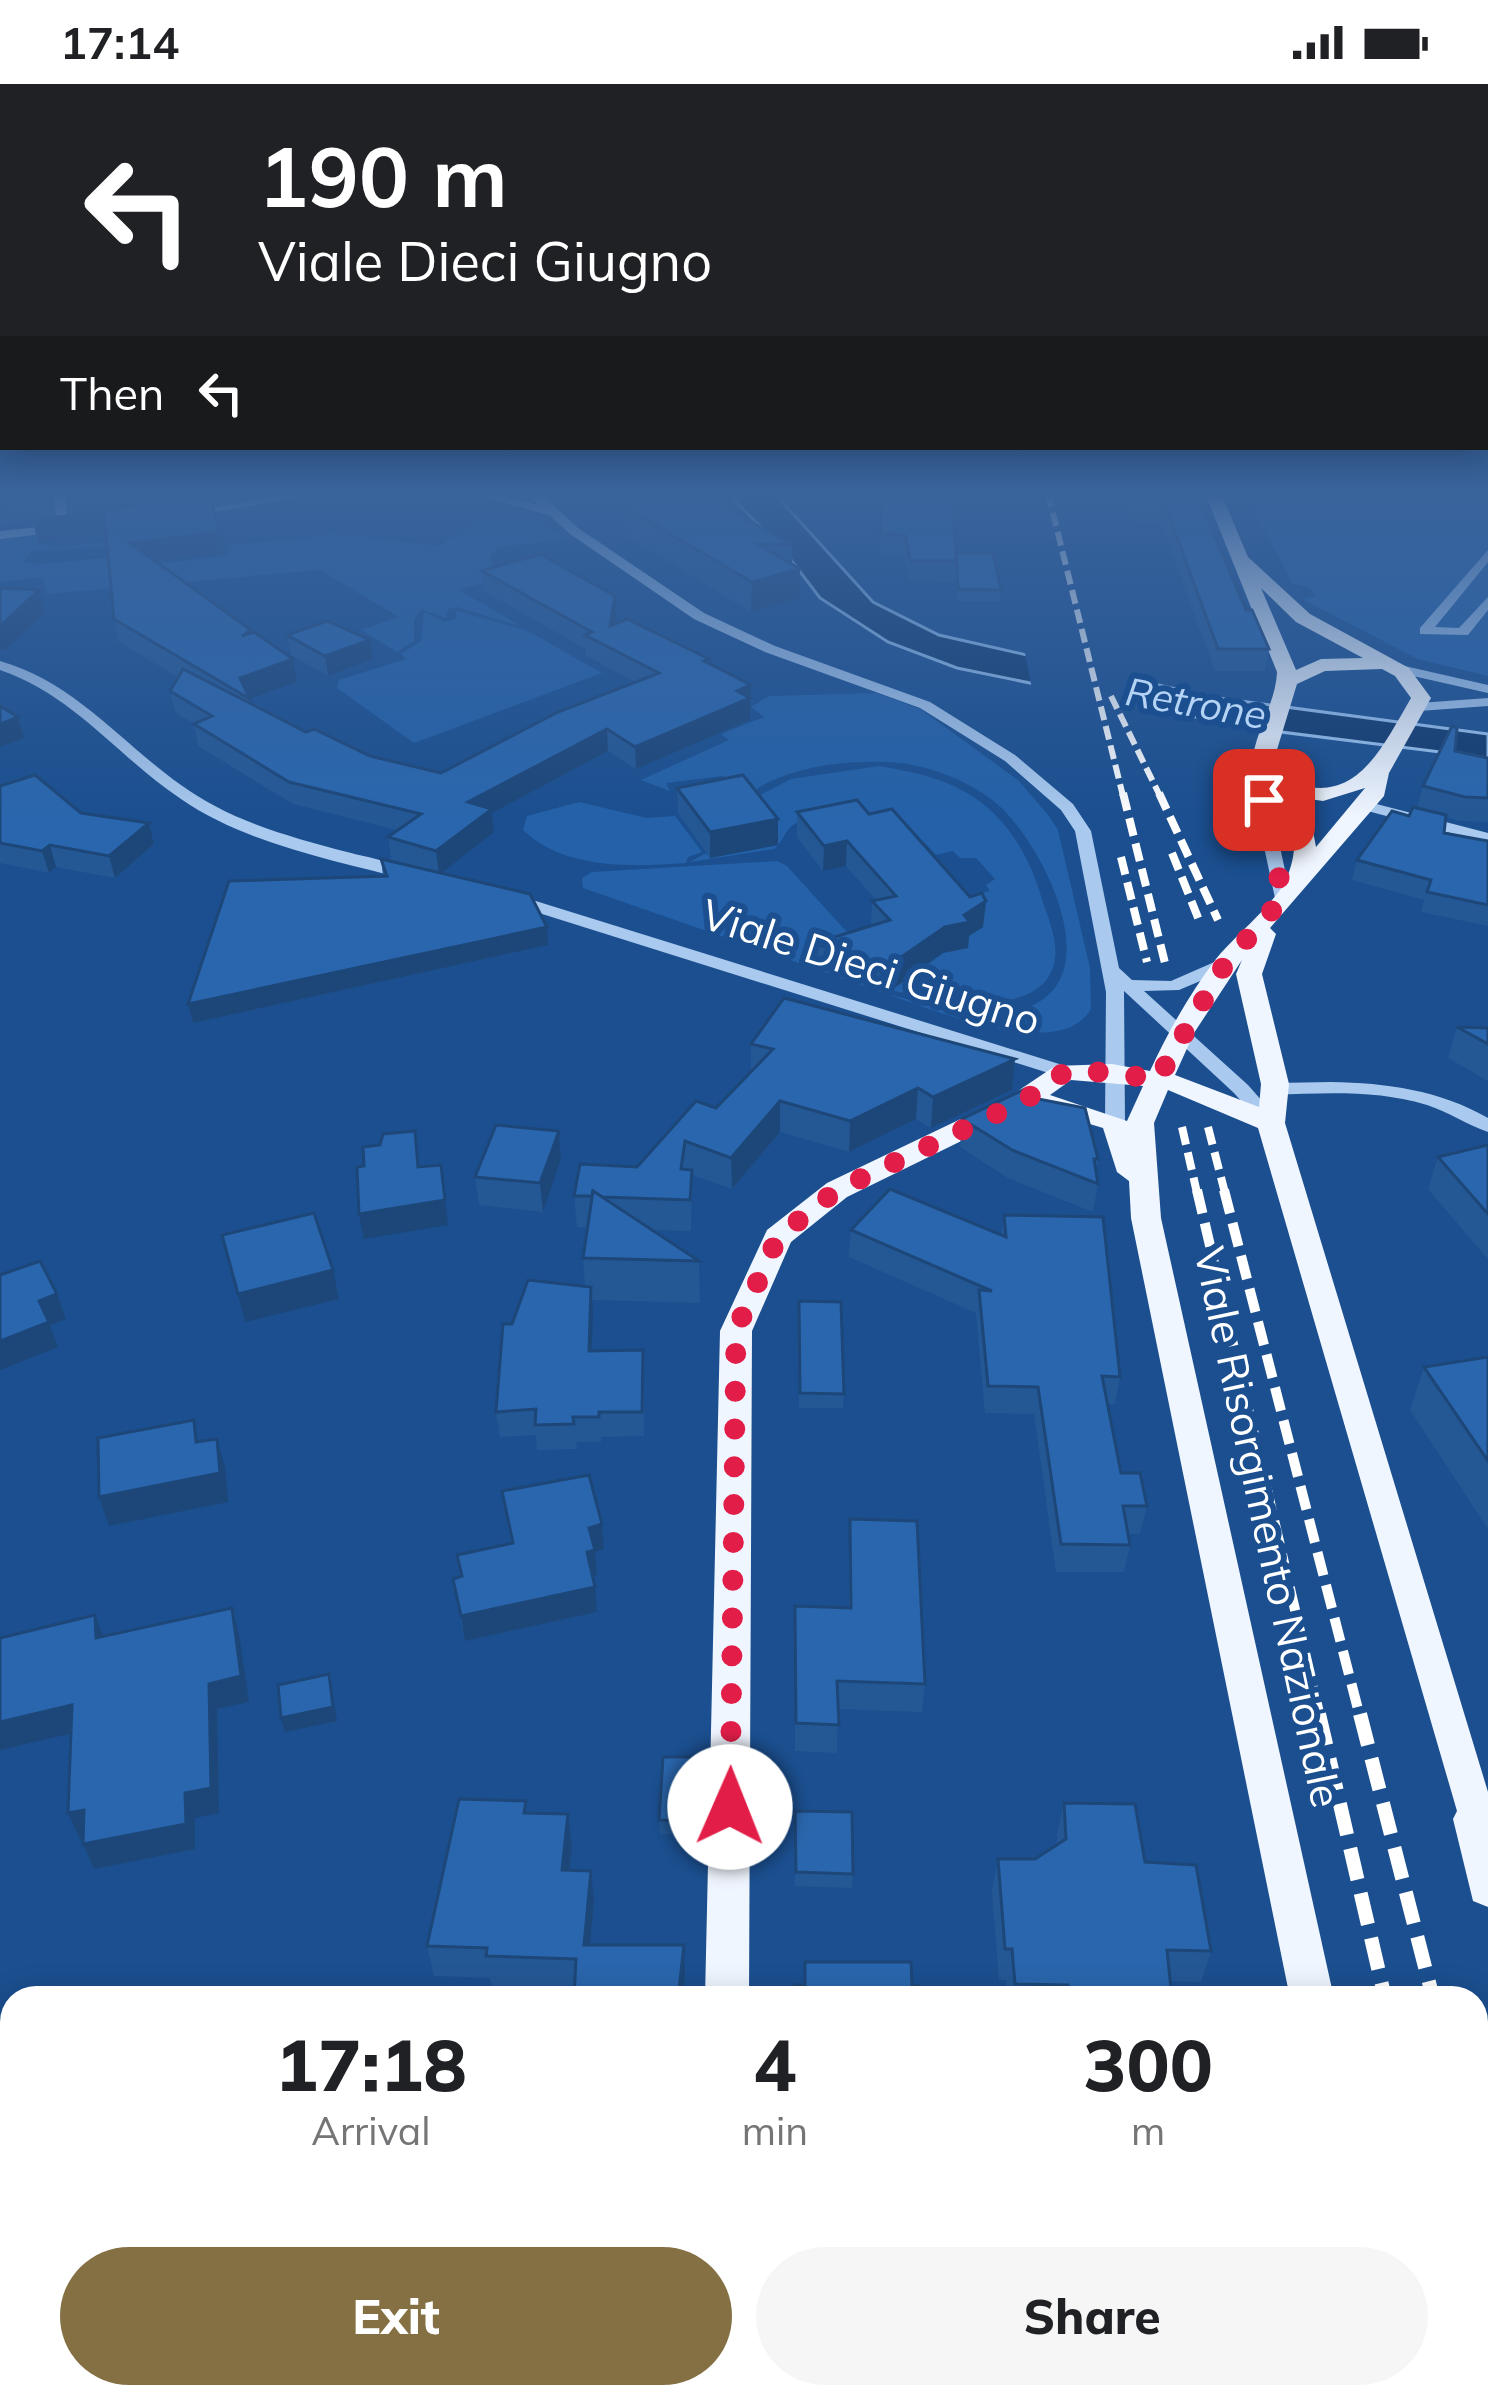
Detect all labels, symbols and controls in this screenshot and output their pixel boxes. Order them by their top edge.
text: 17:14 [60,14,179,70]
text: 190 m [258,123,508,228]
icon: left [60,132,216,288]
text: Viale Dieci Giugno [258,227,712,295]
icon: left [188,360,254,426]
text: Then [60,365,164,421]
water label: Retrone [1122,666,1270,739]
pin [1213,749,1315,851]
icon: arrive [1231,767,1297,833]
street label: Viale Dieci Giugno [695,887,1047,1046]
street label: Viale Risorgimento Nazionale [1183,1242,1354,1812]
position arrow [667,1744,793,1870]
text: 17:18 [275,2019,467,2109]
text: 4 [753,2019,797,2109]
text: 300 [1083,2019,1213,2109]
text: Arrival [311,2106,431,2155]
text: min [742,2106,808,2155]
text: m [1131,2106,1165,2155]
button: Exit [60,2247,732,2385]
button: Share [756,2247,1428,2385]

